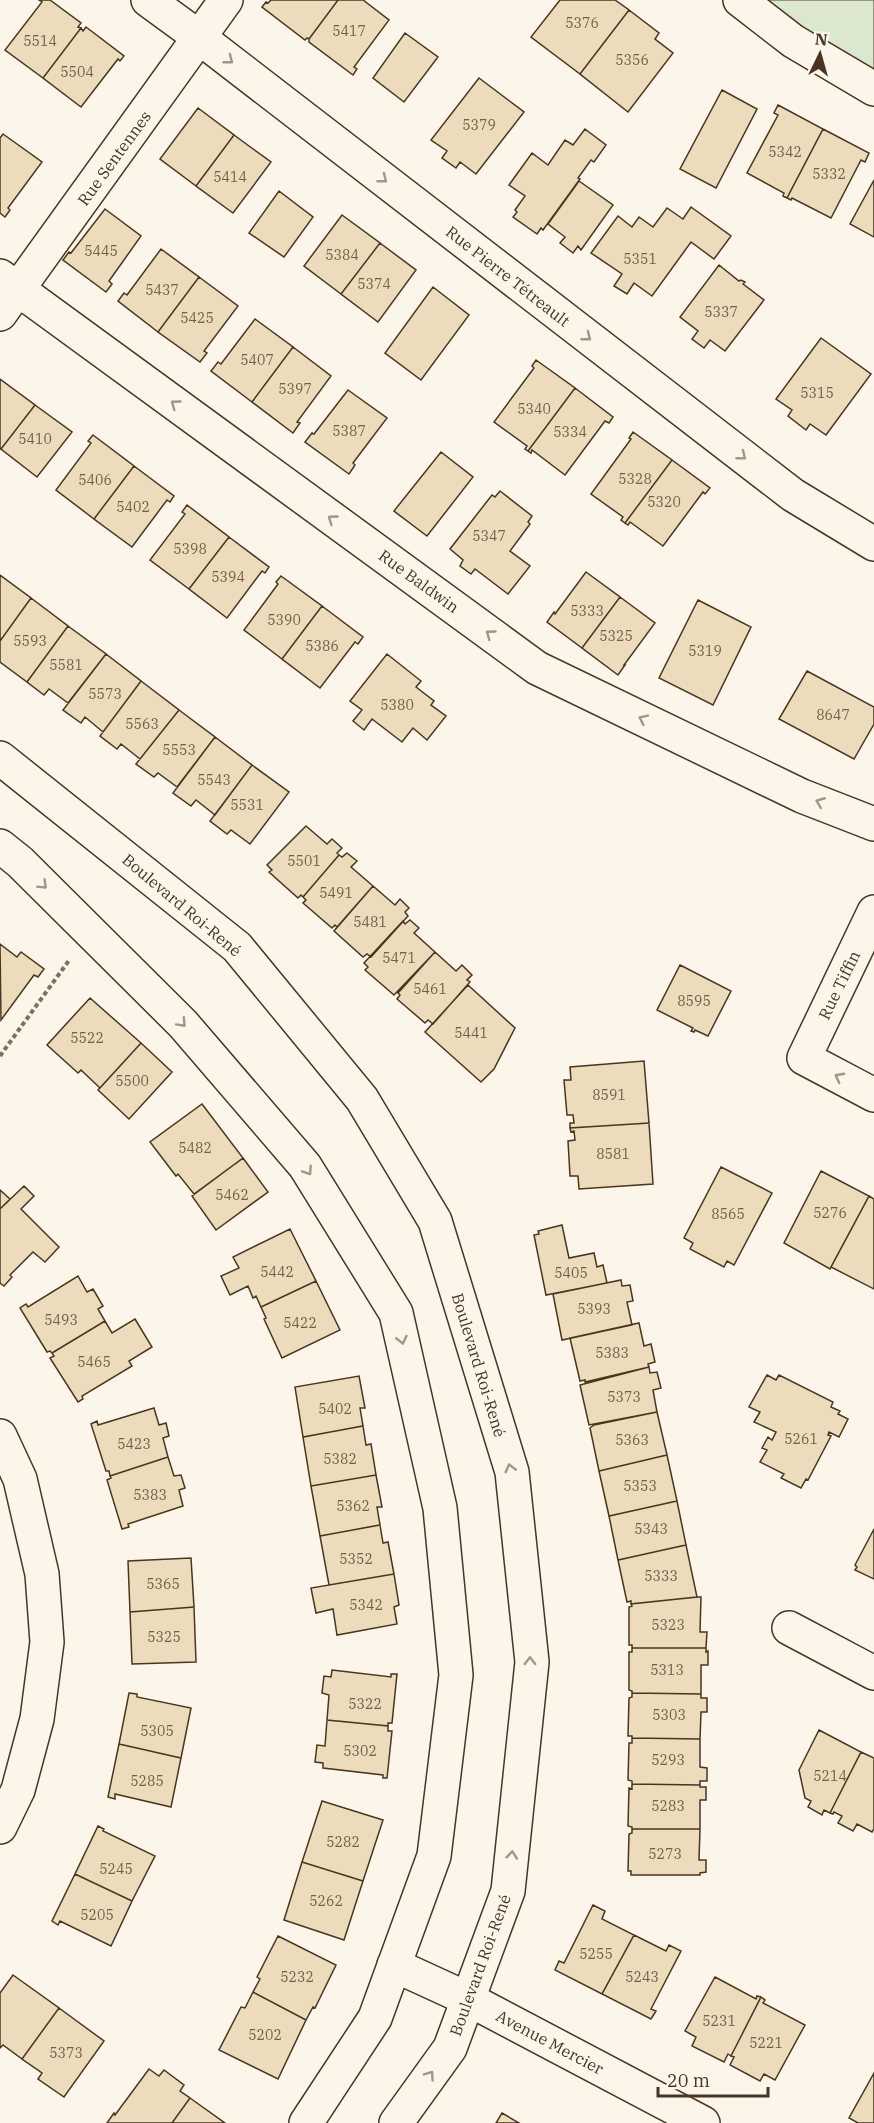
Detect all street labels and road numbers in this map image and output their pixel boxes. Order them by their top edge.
street label: Rue Sentennes [73,107,155,209]
street label: Rue Pierre Tétreault [442,221,574,331]
street label: Rue Baldwin [375,545,463,617]
street label: Boulevard Roi-René [118,849,246,961]
street label: Rue Tiffin [814,947,864,1023]
street label: Boulevard Roi-René [448,1291,510,1439]
street label: Boulevard Roi-René [445,1891,515,2039]
street label: Avenue Mercier [493,2005,607,2079]

